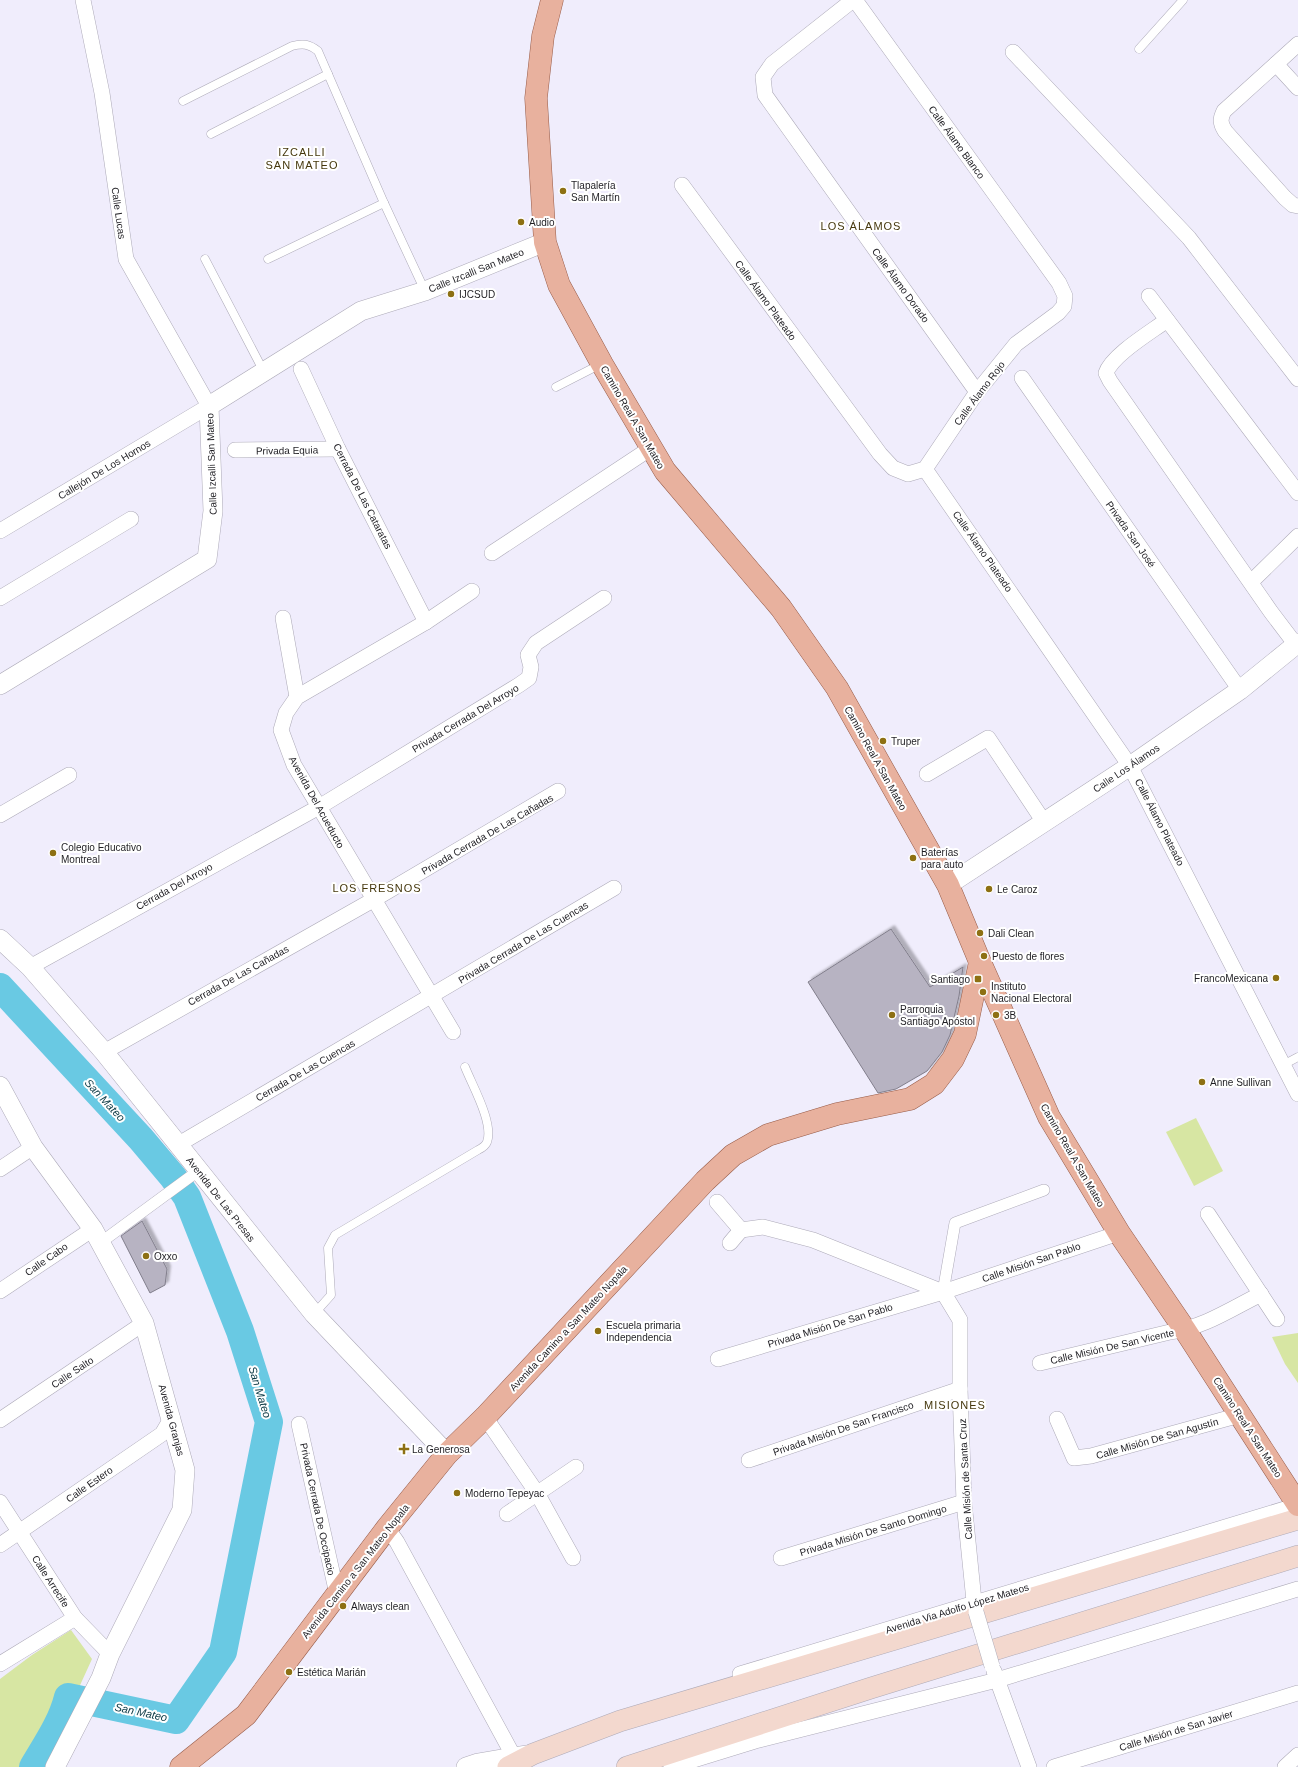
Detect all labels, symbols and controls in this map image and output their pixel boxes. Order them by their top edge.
street label: Calle Álamo Blanco [926,103,988,181]
district label: IZCALLI SAN MATEO [266,146,338,171]
place label: Tlapalería San Martín [571,180,620,203]
street label: Calle Lucas [109,186,128,240]
marker: Tlapalería San Martín [558,186,568,196]
marker: Audio [516,217,526,227]
place label: Audio [529,217,555,228]
district label: LOS ÁLAMOS [821,220,901,232]
street label: Calle Álamo Dorado [870,245,932,325]
street label: Calle Izcalli San Mateo [427,246,526,295]
street label: Calle Álamo Plateado [733,258,799,343]
marker: IJCSUD [446,289,456,299]
place label: IJCSUD [459,289,495,300]
street label: Calle Álamo Rojo [951,358,1007,427]
street label: Camino Real A San Mateo [598,364,667,471]
street label: Calle Izcalli San Mateo [204,413,219,515]
street label: Callejón De Los Hornos [56,438,152,501]
street label: Cerrada De Las Cataratas [331,442,394,551]
street label: Privada Equia [256,444,319,457]
street label: Privada San José [1104,499,1158,570]
street label: Calle Álamo Plateado [951,508,1016,594]
street label: Privada Cerrada Del Arroyo [410,682,521,755]
street label: Camino Real A San Mateo [842,704,909,813]
marker: Truper [878,736,888,746]
place label: Truper [891,736,921,747]
street label: Calle Los Álamos [1090,741,1162,795]
street label: Avenida Del Acueducto [287,754,347,850]
street label: Calle Álamo Plateado [1133,776,1187,868]
street label: Privada Cerrada De Las Cañadas [420,792,555,877]
place label: Colegio Educativo Montreal [61,842,142,865]
place label: Baterías para auto [921,847,964,870]
marker: Colegio Educativo Montreal [48,848,58,858]
marker: Baterías para auto [908,853,918,863]
street label: Cerrada Del Arroyo [134,861,215,912]
district label: LOS FRESNOS [332,882,422,894]
marker: Le Caroz [984,884,994,894]
place label: Le Caroz [997,884,1038,895]
street label: Privada Cerrada De Las Cuencas [456,899,590,986]
marker: Dali Clean [975,928,985,938]
place label: Dali Clean [988,928,1034,939]
street label: Cerrada De Las Cañadas [186,943,291,1008]
marker: Puesto de flores [979,951,989,961]
place label: Puesto de flores [992,951,1064,962]
place label: FrancoMexicana [1194,973,1268,984]
marker: FrancoMexicana [1271,973,1281,983]
place label: Santiago [931,974,970,985]
marker: Santiago [973,974,983,984]
place label: Instituto Nacional Electoral [991,981,1072,1004]
marker: Instituto Nacional Electoral [978,987,988,997]
place label: Parroquia Santiago Apóstol [900,1004,975,1027]
marker: Parroquia Santiago Apóstol [887,1010,897,1020]
marker: 3B [991,1010,1001,1020]
place label: 3B [1004,1010,1017,1021]
street label: Cerrada De Las Cuencas [254,1037,357,1103]
water label: San Mateo [82,1076,128,1124]
marker: Anne Sullivan [1197,1077,1207,1087]
place label: Anne Sullivan [1210,1077,1271,1088]
street label: Camino Real A San Mateo [1038,1102,1107,1209]
street label: Avenida De Las Presas [184,1155,257,1244]
street label: Calle Cabo [23,1240,70,1278]
street label: Calle Misión San Pablo [980,1240,1082,1285]
marker: Oxxo [141,1251,151,1261]
place label: Oxxo [154,1251,178,1262]
street label: Avenida Camino a San Mateo Nopala [507,1263,630,1393]
street label: Privada Misión De San Pablo [766,1301,894,1350]
place label: Escuela primaria Independencia [606,1320,681,1343]
marker: Escuela primaria Independencia [593,1326,603,1336]
street label: Calle Misión De San Vicente [1049,1327,1175,1366]
street label: Calle Salto [49,1354,96,1390]
water label: San Mateo [246,1365,274,1419]
street label: Camino Real A San Mateo [1211,1375,1284,1480]
street label: Avenida Granjas [157,1383,186,1457]
street label: Privada Misión De San Francisco [771,1399,915,1458]
district label: MISIONES [924,1399,986,1411]
street label: Calle Misión De San Agustín [1095,1416,1220,1461]
street label: Calle Misión de Santa Cruz [957,1418,974,1540]
street label: Privada Cerrada De Occipacio [298,1442,337,1577]
marker: La Generosa [399,1444,409,1454]
place label: La Generosa [412,1444,470,1455]
street label: Calle Estero [64,1464,115,1505]
marker: Moderno Tepeyac [452,1488,462,1498]
place label: Moderno Tepeyac [465,1488,544,1499]
street label: Avenida Camino a San Mateo Nopala [300,1502,411,1641]
street label: Privada Misión De Santo Domingo [798,1503,948,1558]
street label: Calle Arrecife [30,1553,72,1610]
street label: Avenida Via Adolfo López Mateos [884,1581,1030,1636]
marker: Always clean [338,1601,348,1611]
place label: Always clean [351,1601,409,1612]
marker: Estética Marián [284,1667,294,1677]
place label: Estética Marián [297,1667,366,1678]
water label: San Mateo [114,1701,168,1723]
street label: Calle Misión de San Javier [1118,1708,1235,1753]

